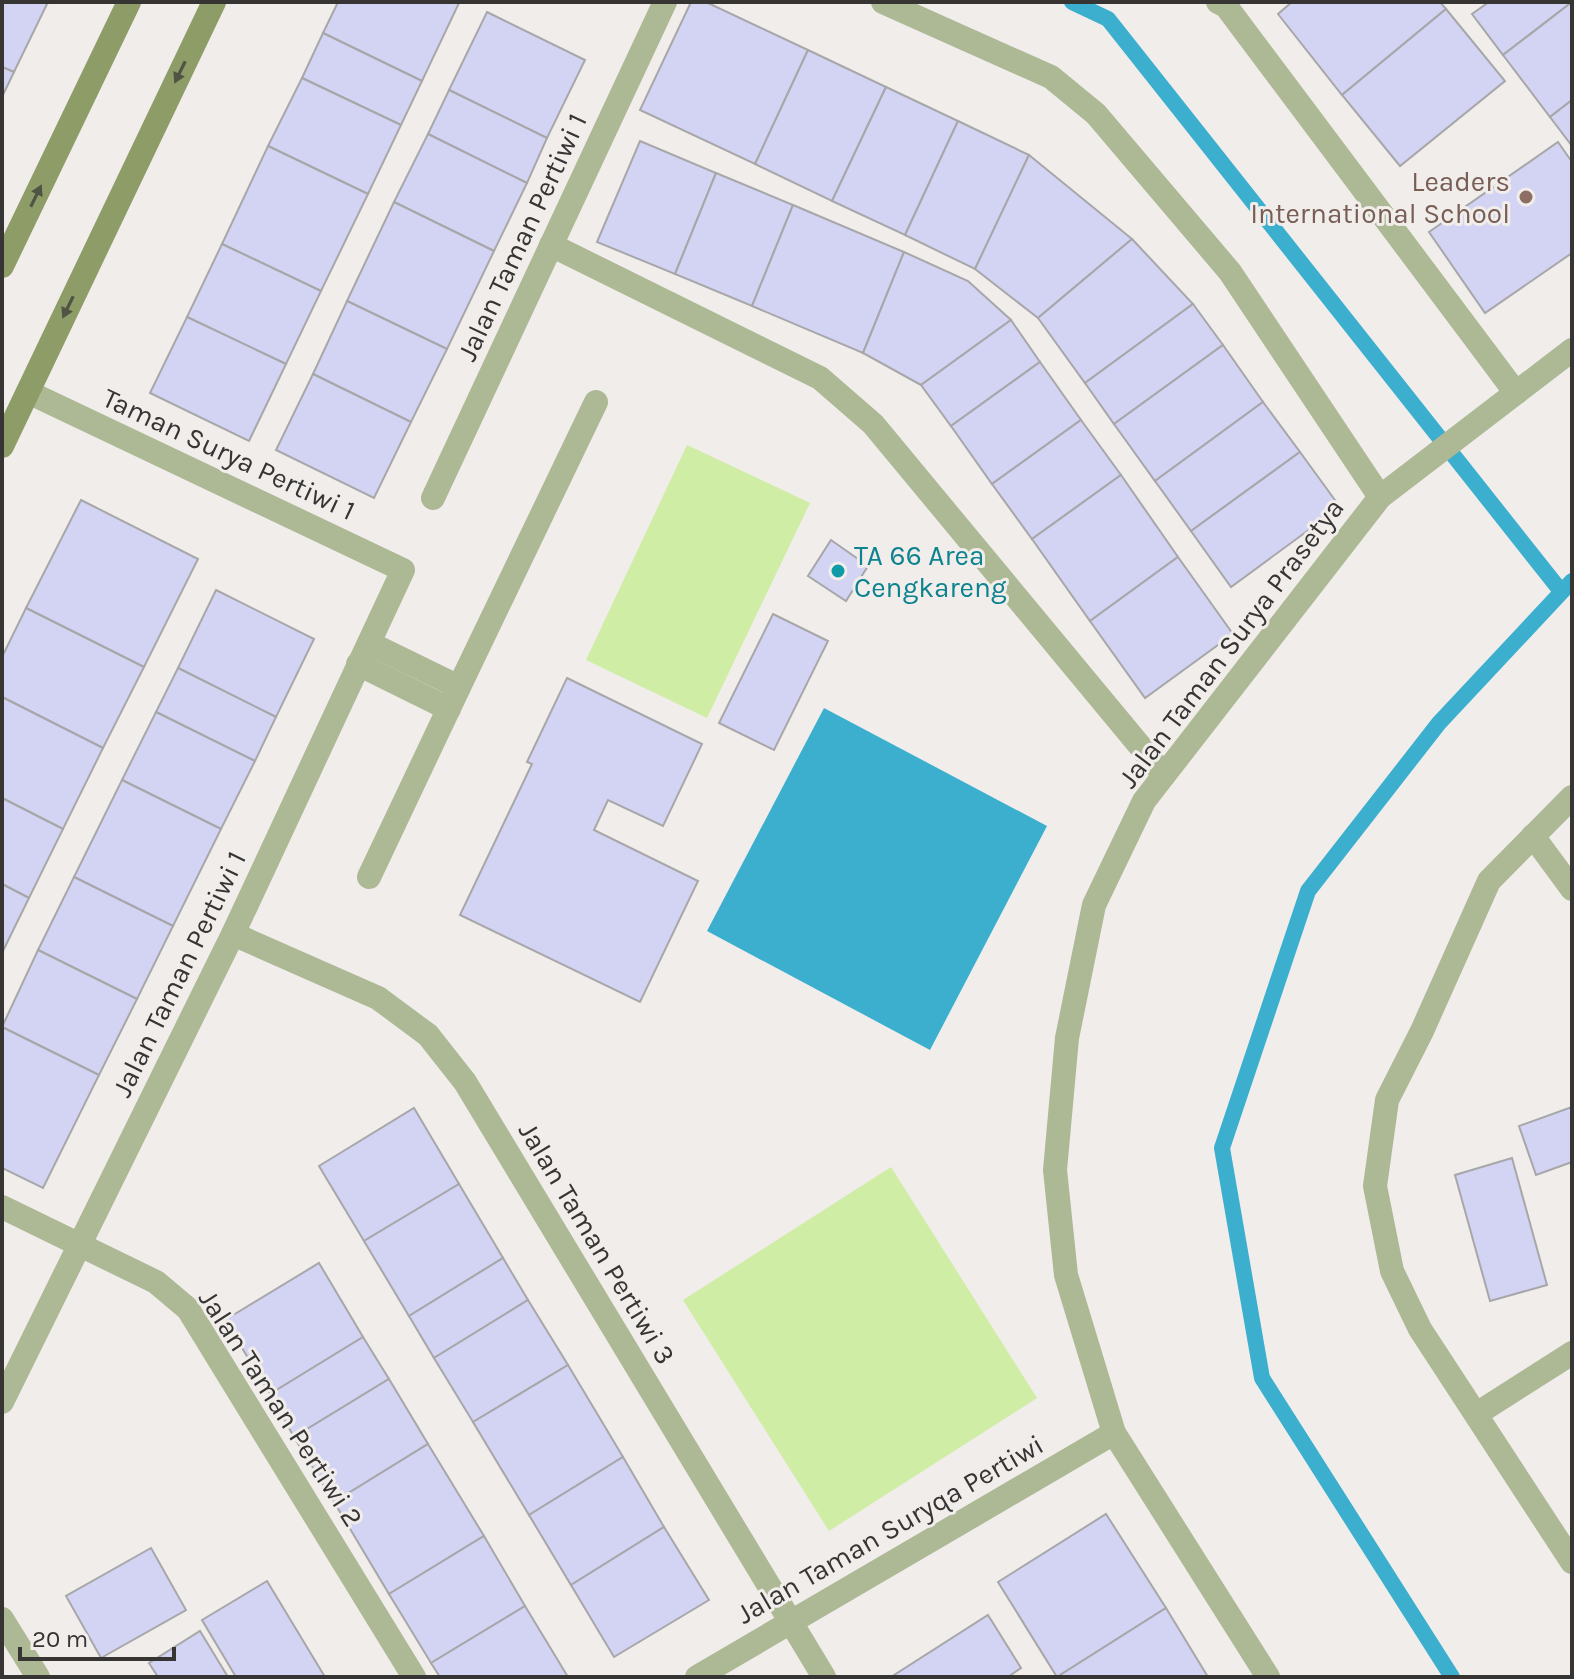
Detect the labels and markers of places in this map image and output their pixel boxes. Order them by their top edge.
place label: Leaders International School [1250,165,1510,230]
marker: Leaders International School [1517,188,1535,206]
place label: TA 66 Area Cengkareng [854,539,1007,604]
marker: TA 66 Area Cengkareng [829,562,847,580]

